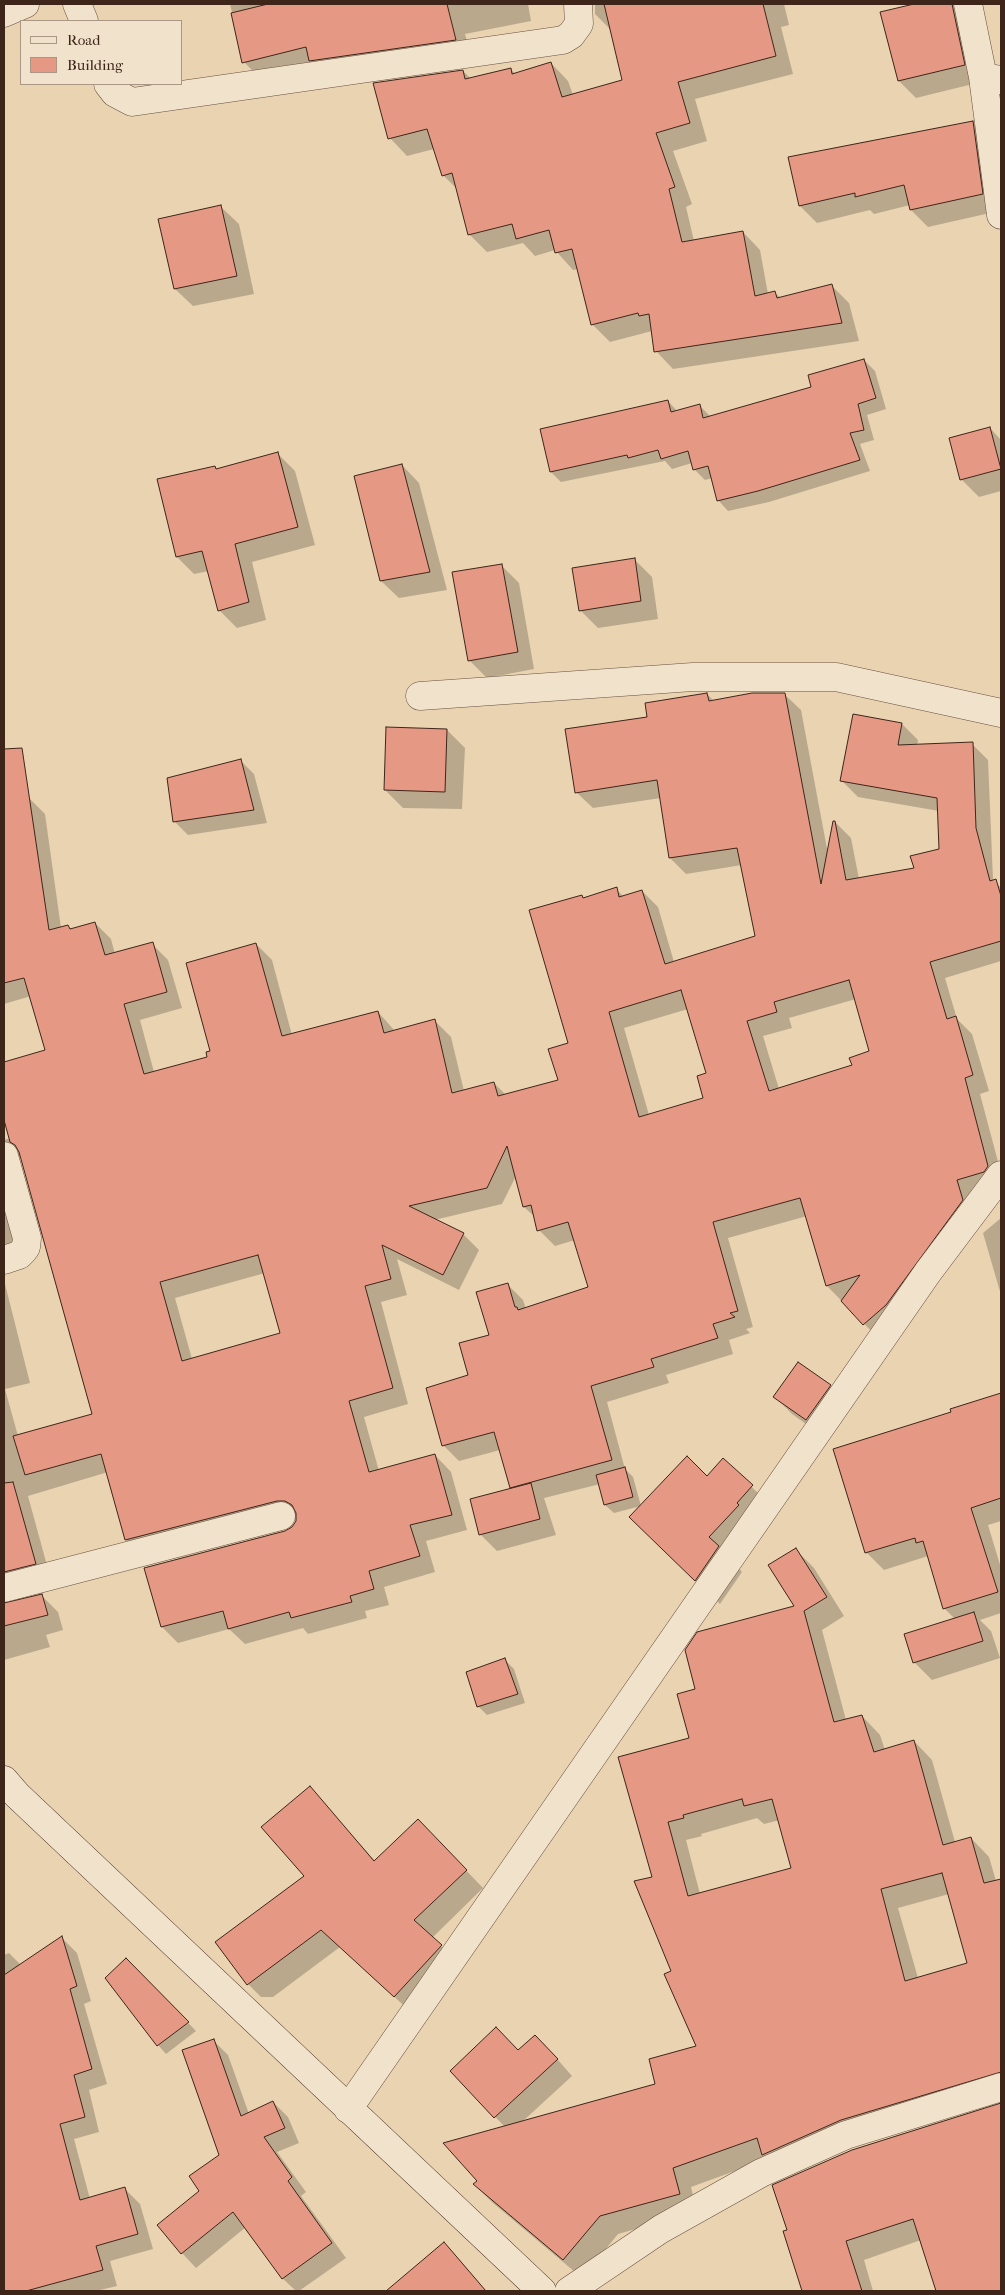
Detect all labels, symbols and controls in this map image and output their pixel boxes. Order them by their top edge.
legend [20,20,182,85]
text: Road [67,31,100,49]
text: Building [67,56,123,74]

